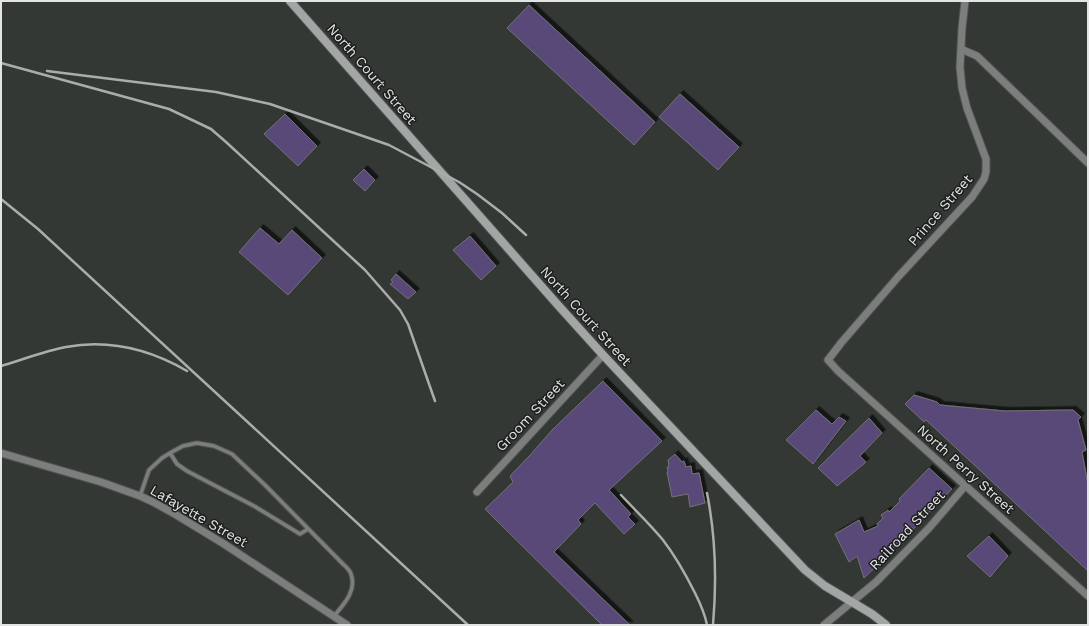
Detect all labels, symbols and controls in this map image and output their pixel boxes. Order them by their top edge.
street label: North Court Street [324,20,420,128]
street label: Prince Street [905,171,975,249]
street label: North Court Street [537,263,635,369]
street label: Groom Street [493,376,568,454]
street label: North Perry Street [914,421,1018,517]
street label: Lafayette Street [147,482,251,550]
street label: Railroad Street [866,487,948,573]

